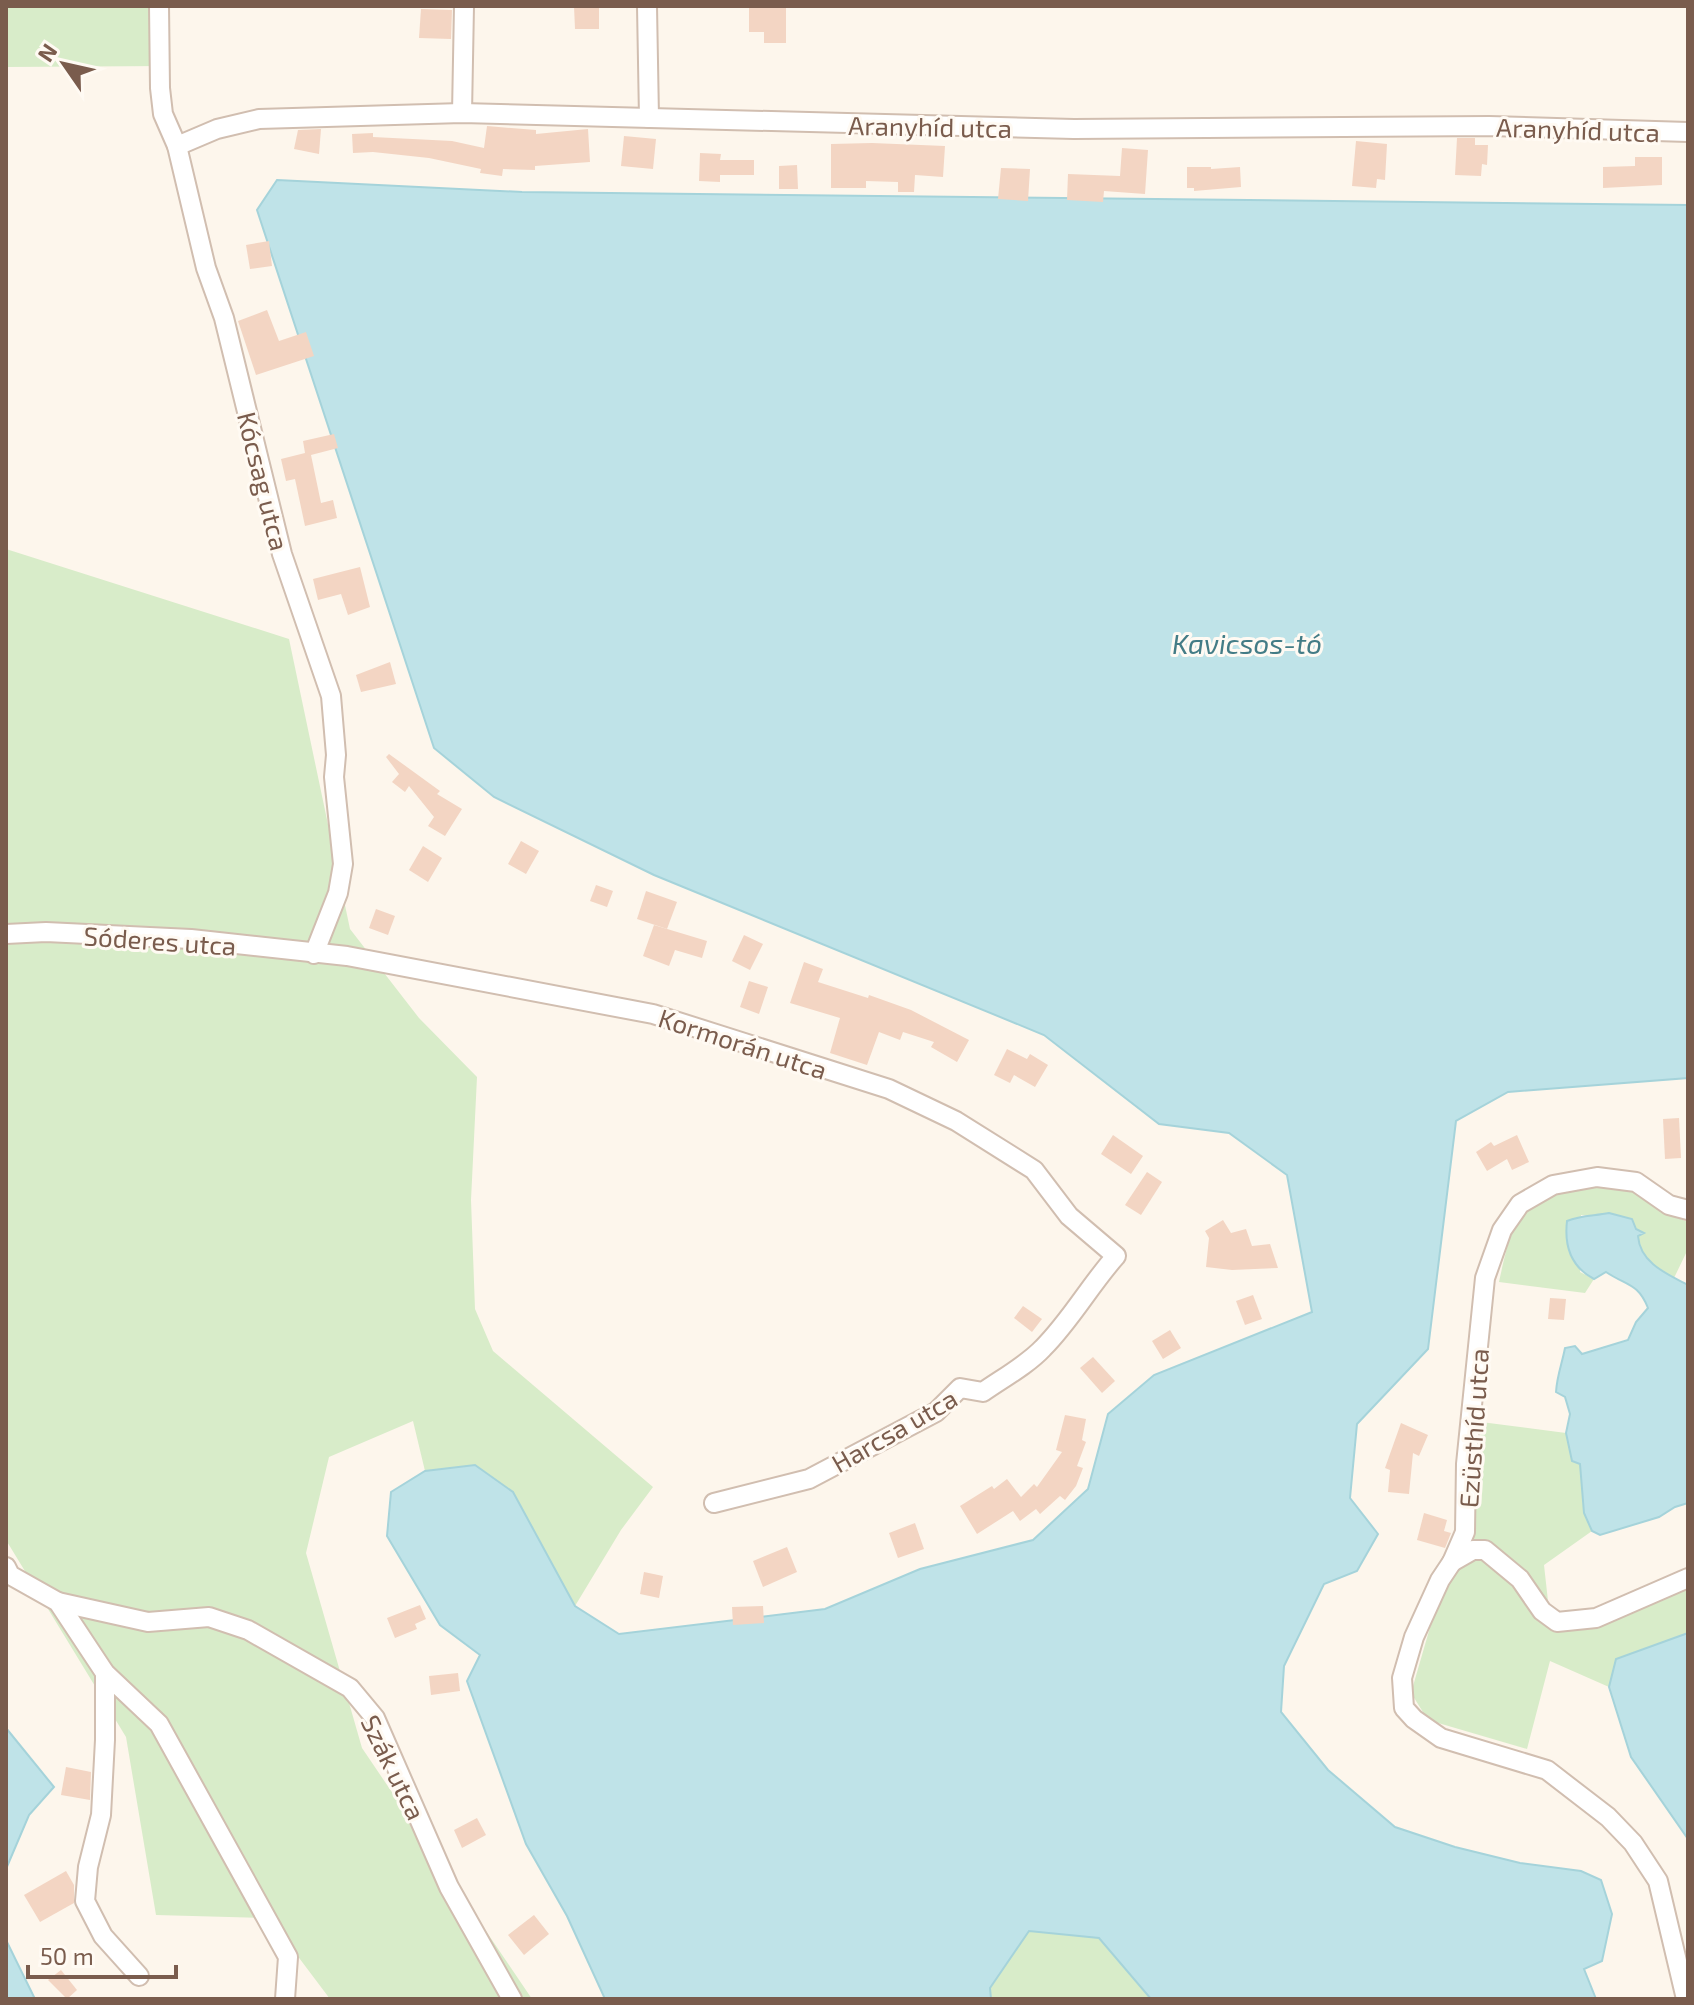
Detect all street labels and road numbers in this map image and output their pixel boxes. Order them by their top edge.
street label: Aranyhíd utca [848,109,1012,143]
street label: Aranyhíd utca [1496,111,1660,147]
street label: Kócsag utca [232,408,296,554]
street label: Sóderes utca [83,919,237,961]
street label: Kormorán utca [655,1001,831,1085]
street label: Ezüsthíd utca [1452,1347,1494,1509]
street label: Harcsa utca [826,1382,962,1478]
street label: Szák utca [355,1710,433,1824]

